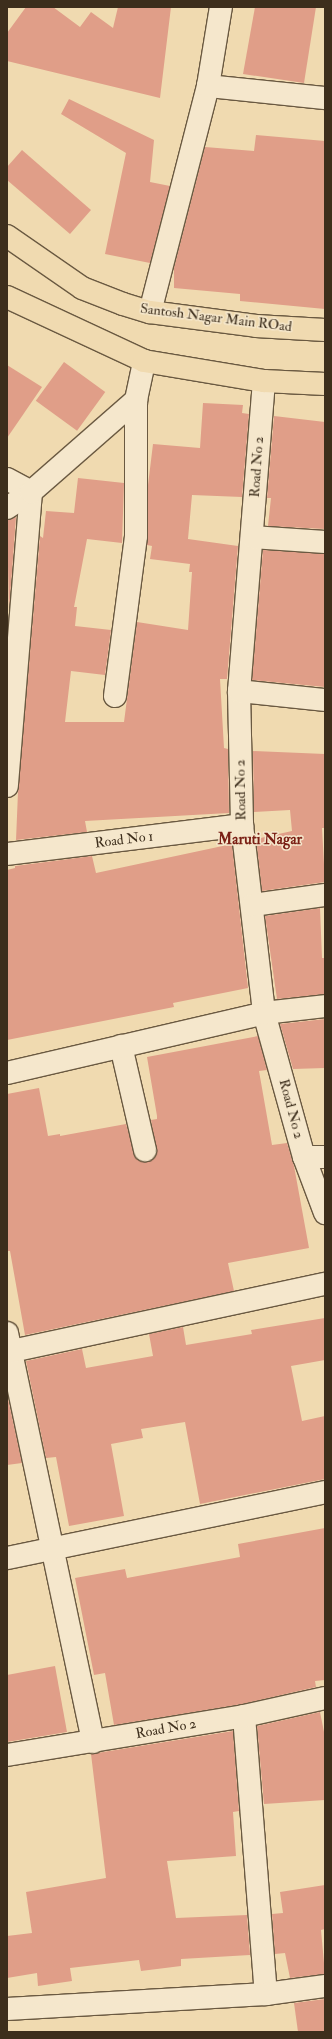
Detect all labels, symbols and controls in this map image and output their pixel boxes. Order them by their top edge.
street label: Santosh Nagar Main ROad [139,300,293,336]
street label: Road No 2 [246,436,268,498]
street label: Road No 2 [232,759,250,821]
street label: Road No 1 [94,828,154,852]
district label: Maruti Nagar [218,831,302,849]
street label: Road No 2 [275,1077,307,1141]
street label: Road No 2 [134,1715,198,1743]

